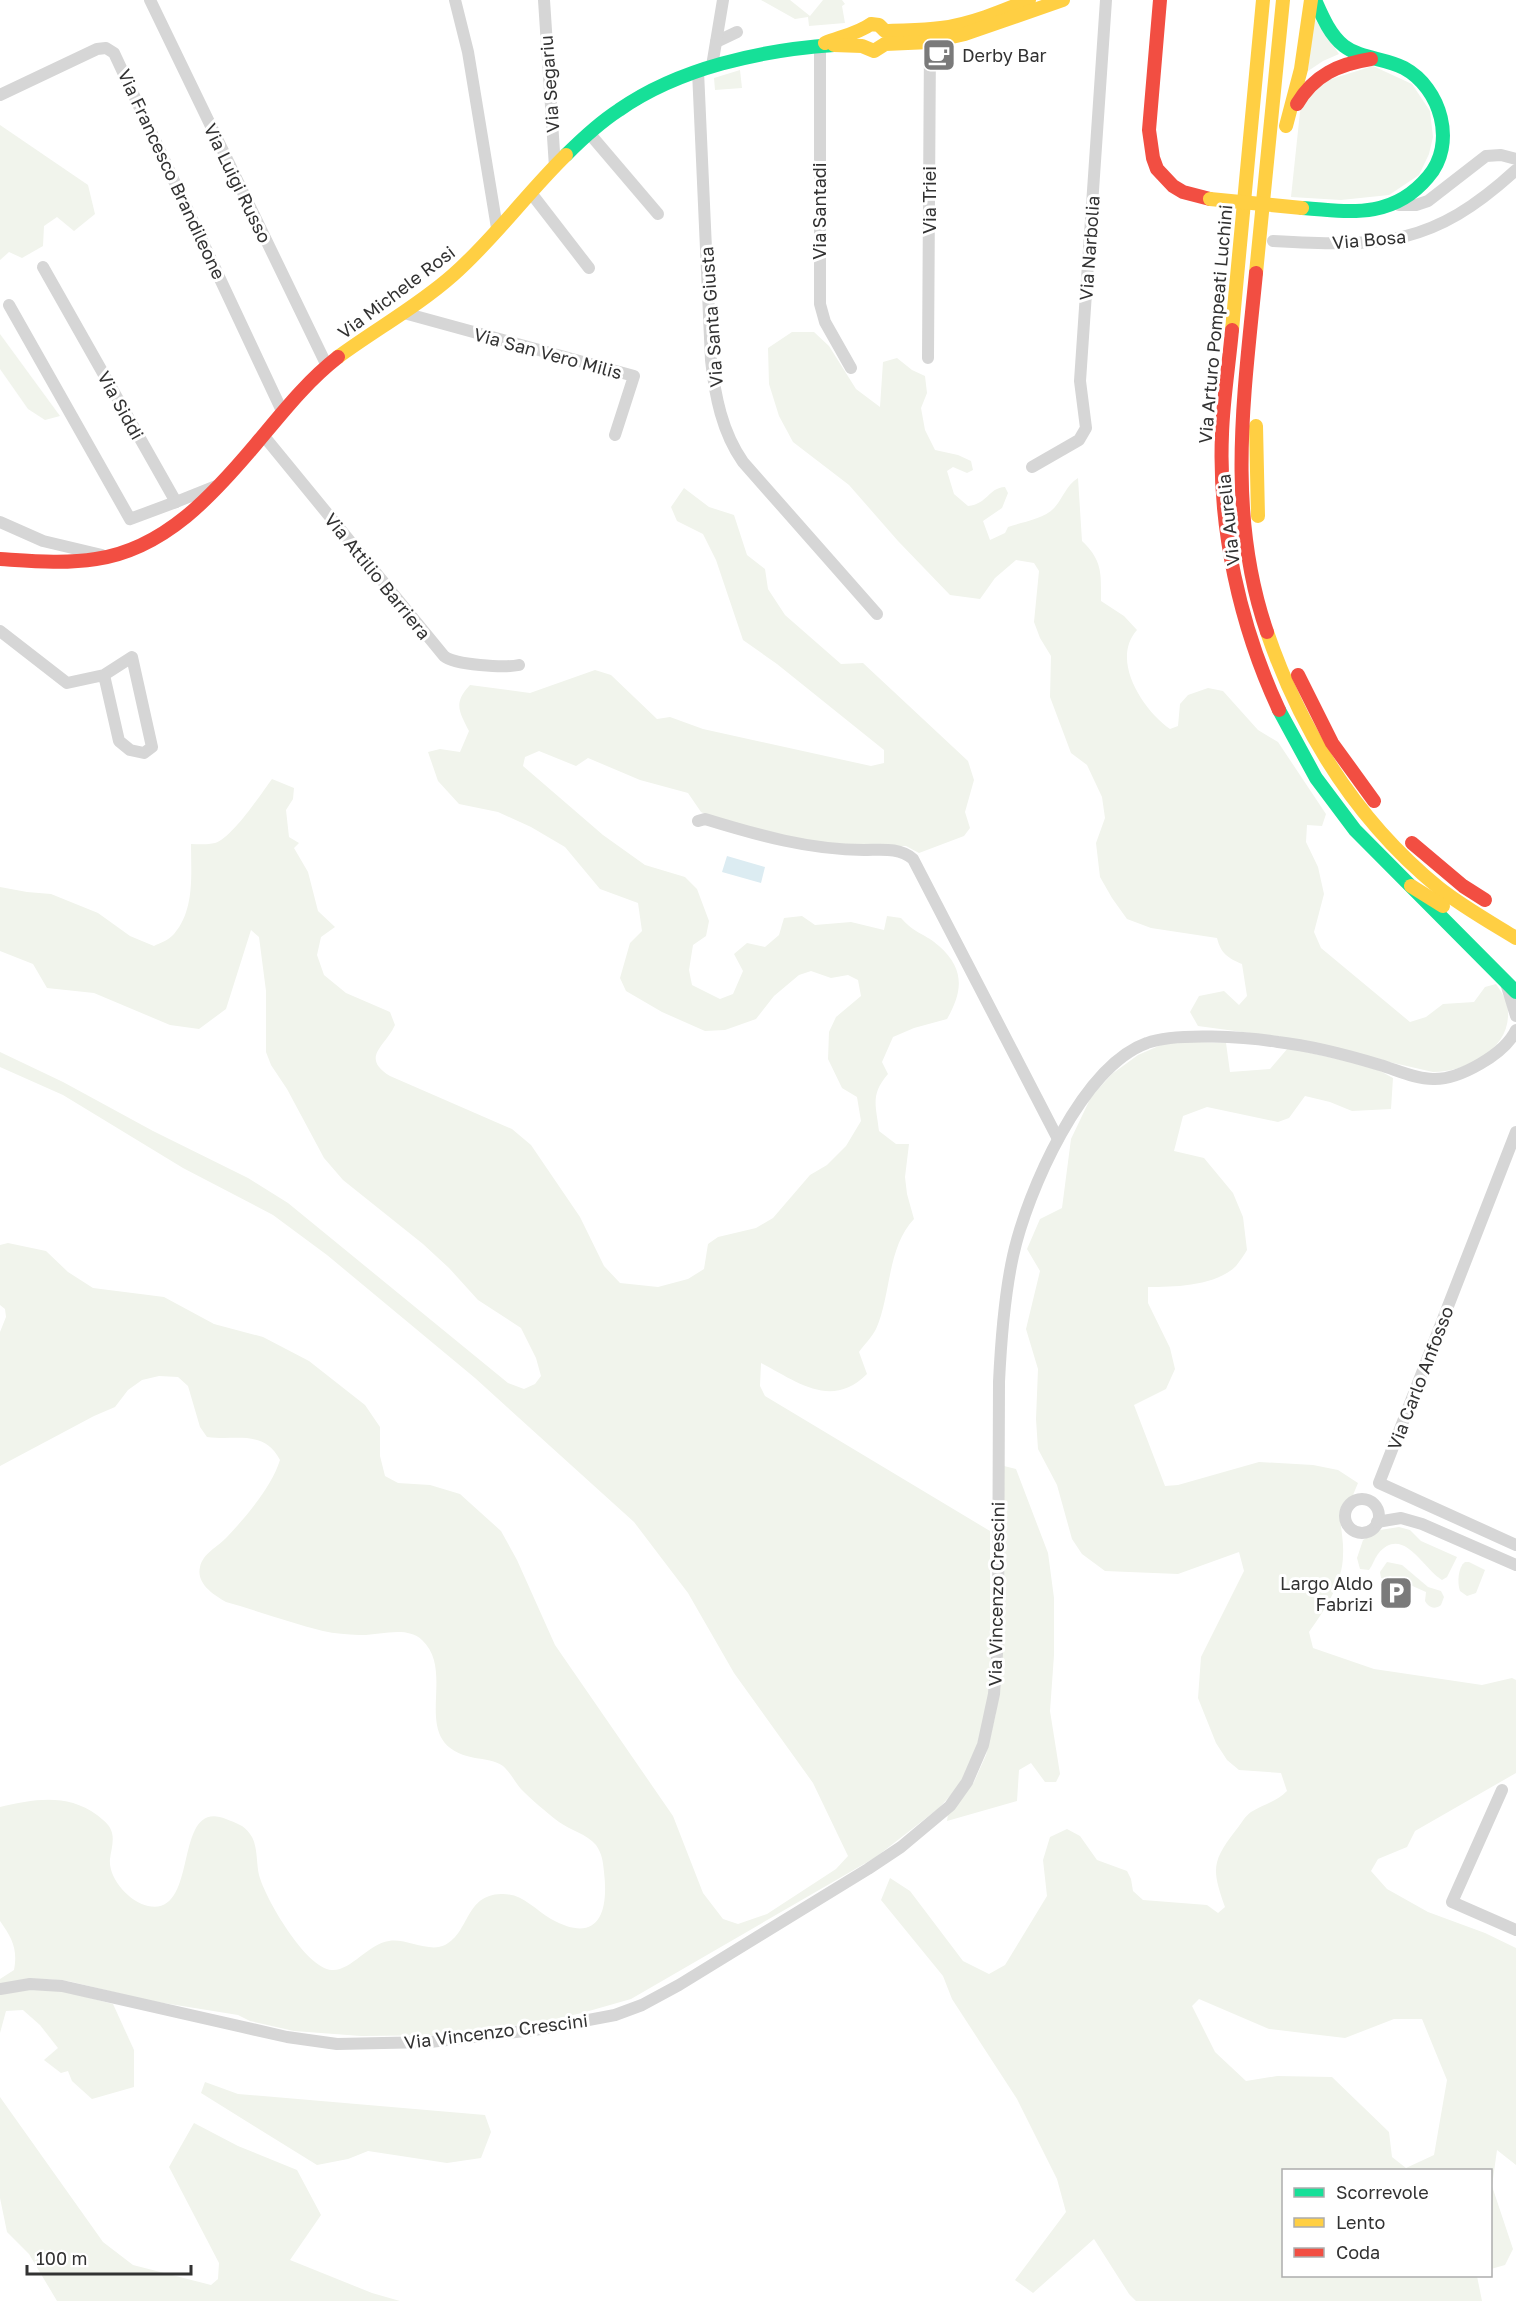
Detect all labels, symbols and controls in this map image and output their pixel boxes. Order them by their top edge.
street label: Via Segariu [535,35,563,133]
cafe icon: Derby Bar [921,37,957,73]
place label: Derby Bar [962,44,1047,66]
street label: Via Francesco Brandileone [114,65,230,283]
street label: Via Luigi Russo [200,120,276,246]
street label: Via Santadi [808,162,830,260]
street label: Via Triei [918,166,940,234]
street label: Via Narbolia [1074,195,1104,301]
street label: Via Arturo Pompeati Luchini [1194,204,1236,444]
street label: Via Bosa [1331,225,1407,253]
street label: Via Michele Rosi [333,241,459,343]
street label: Via Santa Giusta [695,246,727,388]
street label: Via San Vero Milis [471,323,625,383]
street label: Via Siddi [93,367,149,443]
street label: Via Aurelia [1212,473,1244,567]
street label: Via Attilio Barriera [320,508,436,644]
street label: Via Carlo Anfosso [1382,1303,1458,1453]
street label: Via Vincenzo Crescini [983,1501,1009,1687]
place label: Largo Aldo Fabrizi [1280,1572,1373,1615]
parking icon: Largo Aldo Fabrizi [1378,1575,1414,1611]
street label: Via Vincenzo Crescini [403,2009,589,2053]
legend [1282,2169,1492,2277]
text: Scorrevole [1336,2181,1429,2203]
text: Lento [1336,2211,1385,2233]
scale bar [27,2238,190,2276]
text: Coda [1336,2241,1380,2263]
text: 100 m [36,2247,87,2269]

